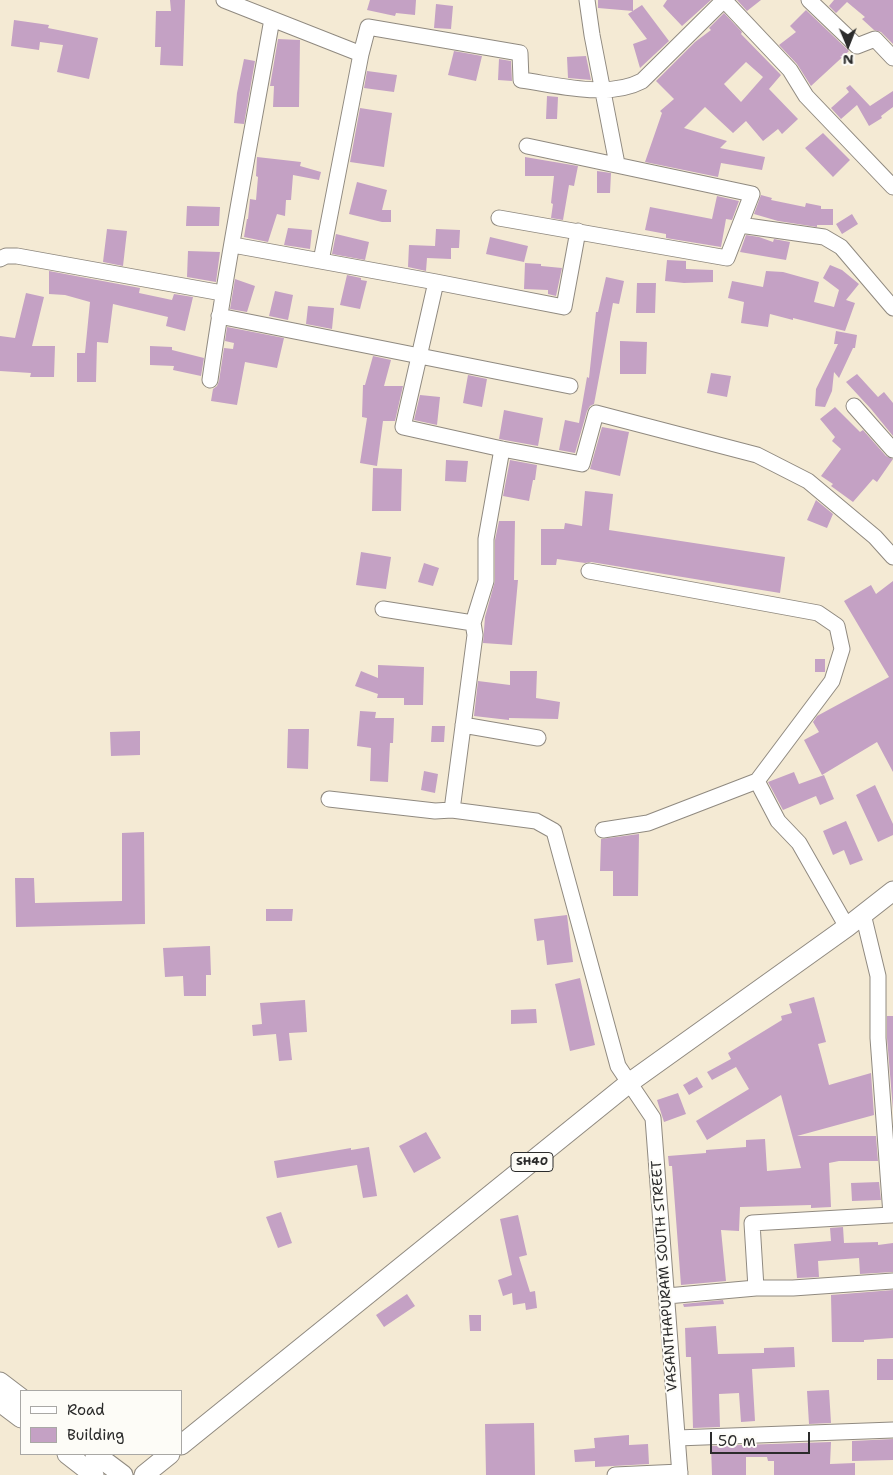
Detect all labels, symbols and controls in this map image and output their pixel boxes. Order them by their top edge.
north arrow [823,20,873,70]
text: N [843,51,854,69]
road number: SH40 [511,1152,553,1172]
street label: VASANTHAPURAM SOUTH STREET [649,1160,681,1392]
legend [20,1390,182,1455]
text: Road [67,1400,105,1420]
scale bar [713,1422,813,1454]
text: Building [67,1425,124,1445]
text: 50 m [718,1431,756,1451]

